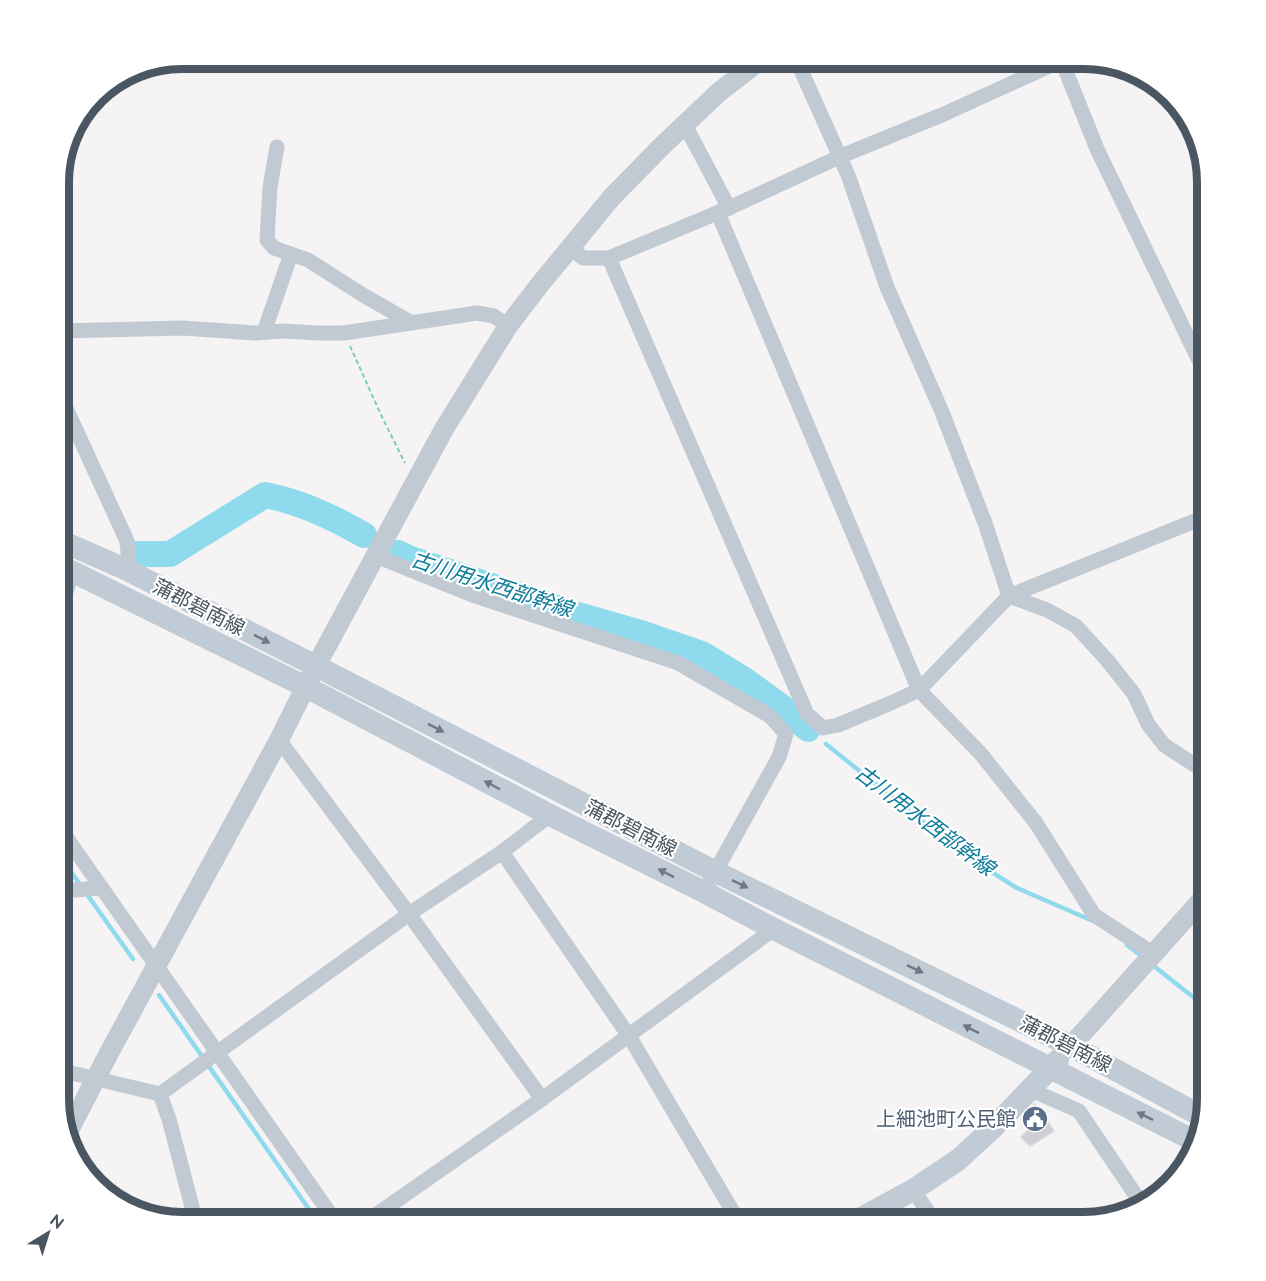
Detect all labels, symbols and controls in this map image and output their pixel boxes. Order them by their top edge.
water label: 古川用水西部幹線 [408,546,579,623]
street label: 蒲郡碧南線 [149,574,249,640]
one-way arrow [254,634,271,643]
one-way arrow [427,722,445,732]
water label: 古川用水西部幹線 [850,759,1002,882]
one-way arrow [484,780,501,790]
street label: 蒲郡碧南線 [581,795,681,861]
one-way arrow [658,869,675,878]
one-way arrow [732,879,749,888]
one-way arrow [907,965,924,974]
street label: 蒲郡碧南線 [1016,1011,1116,1077]
one-way arrow [962,1024,979,1034]
public building icon: 上細池町公民館 [1020,1104,1050,1134]
place label: 上細池町公民館 [876,1107,1016,1131]
one-way arrow [1136,1112,1154,1122]
north arrow [18,1203,78,1263]
text: N [46,1210,68,1233]

